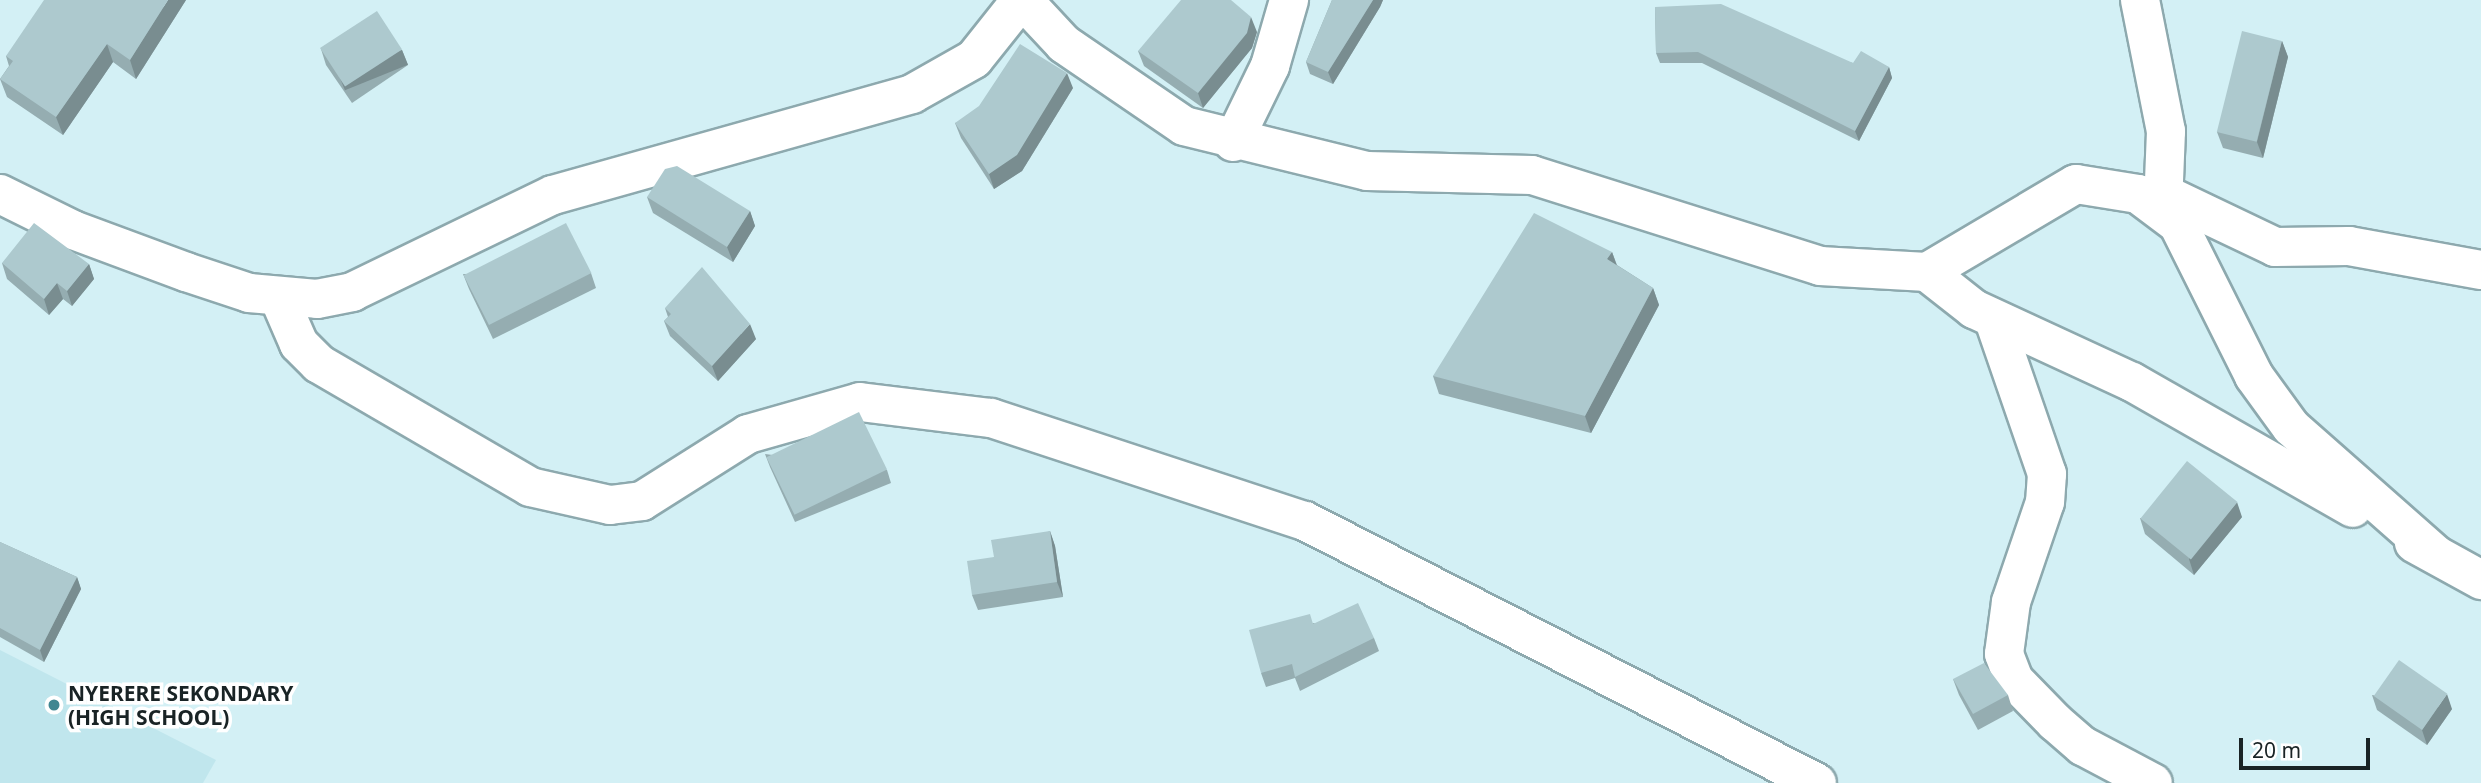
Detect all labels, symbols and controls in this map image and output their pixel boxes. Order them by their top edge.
place label: NYERERE SEKONDARY (HIGH SCHOOL) [68,680,293,730]
marker: NYERERE SEKONDARY (HIGH SCHOOL) [46,697,62,713]
scale bar [2243,724,2374,768]
text: 20 m [2252,736,2301,764]

